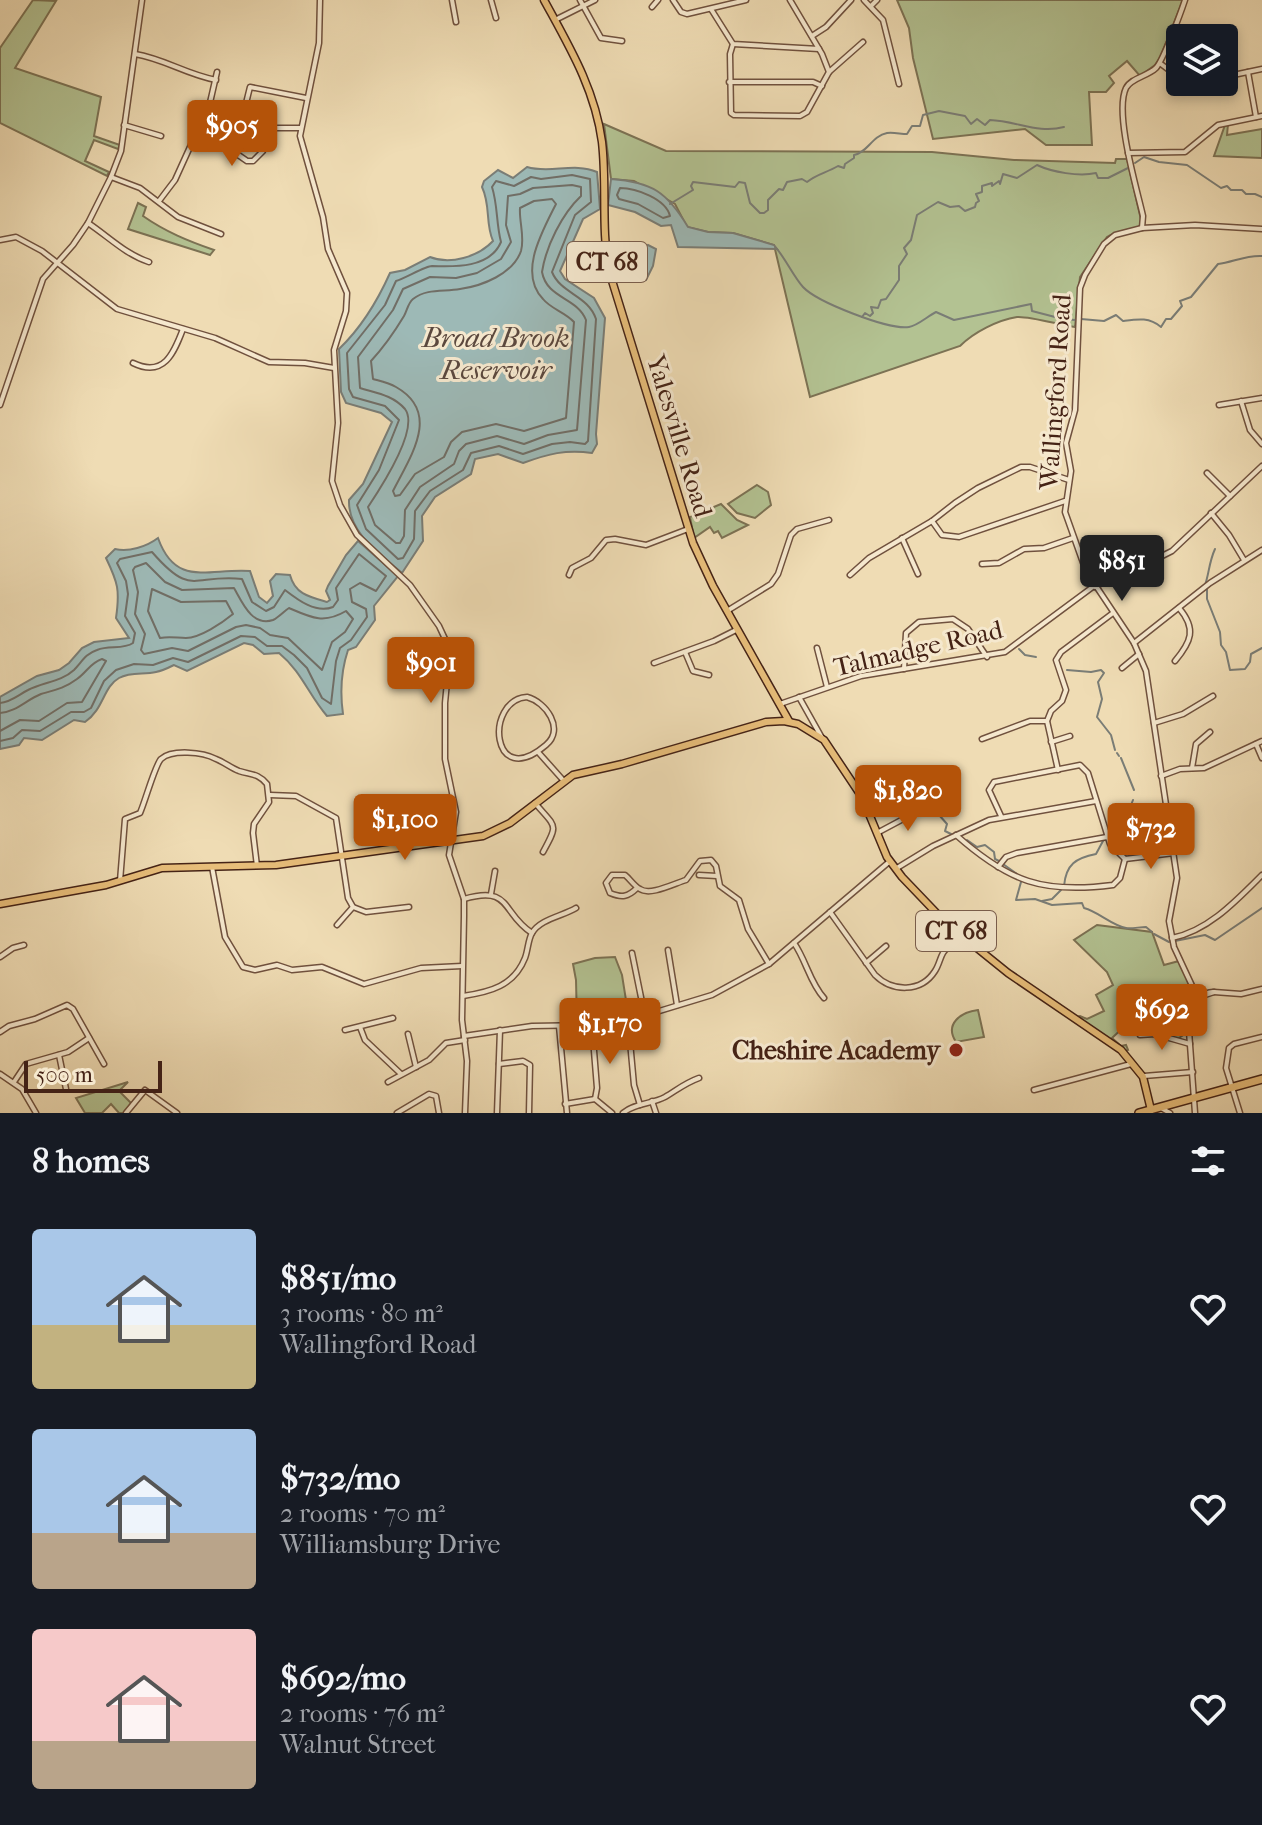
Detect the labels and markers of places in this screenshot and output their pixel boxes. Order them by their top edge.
pin: $905 [185,100,279,168]
pin: $851 [1075,535,1169,603]
pin: $901 [384,637,478,705]
pin: $1,820 [843,765,973,833]
pin: $1,100 [340,794,470,862]
pin: $732 [1104,803,1198,871]
pin: $692 [1115,984,1209,1052]
pin: $1,170 [545,998,675,1066]
place label: Cheshire Academy [732,1035,942,1066]
marker: Cheshire Academy [947,1041,965,1059]

